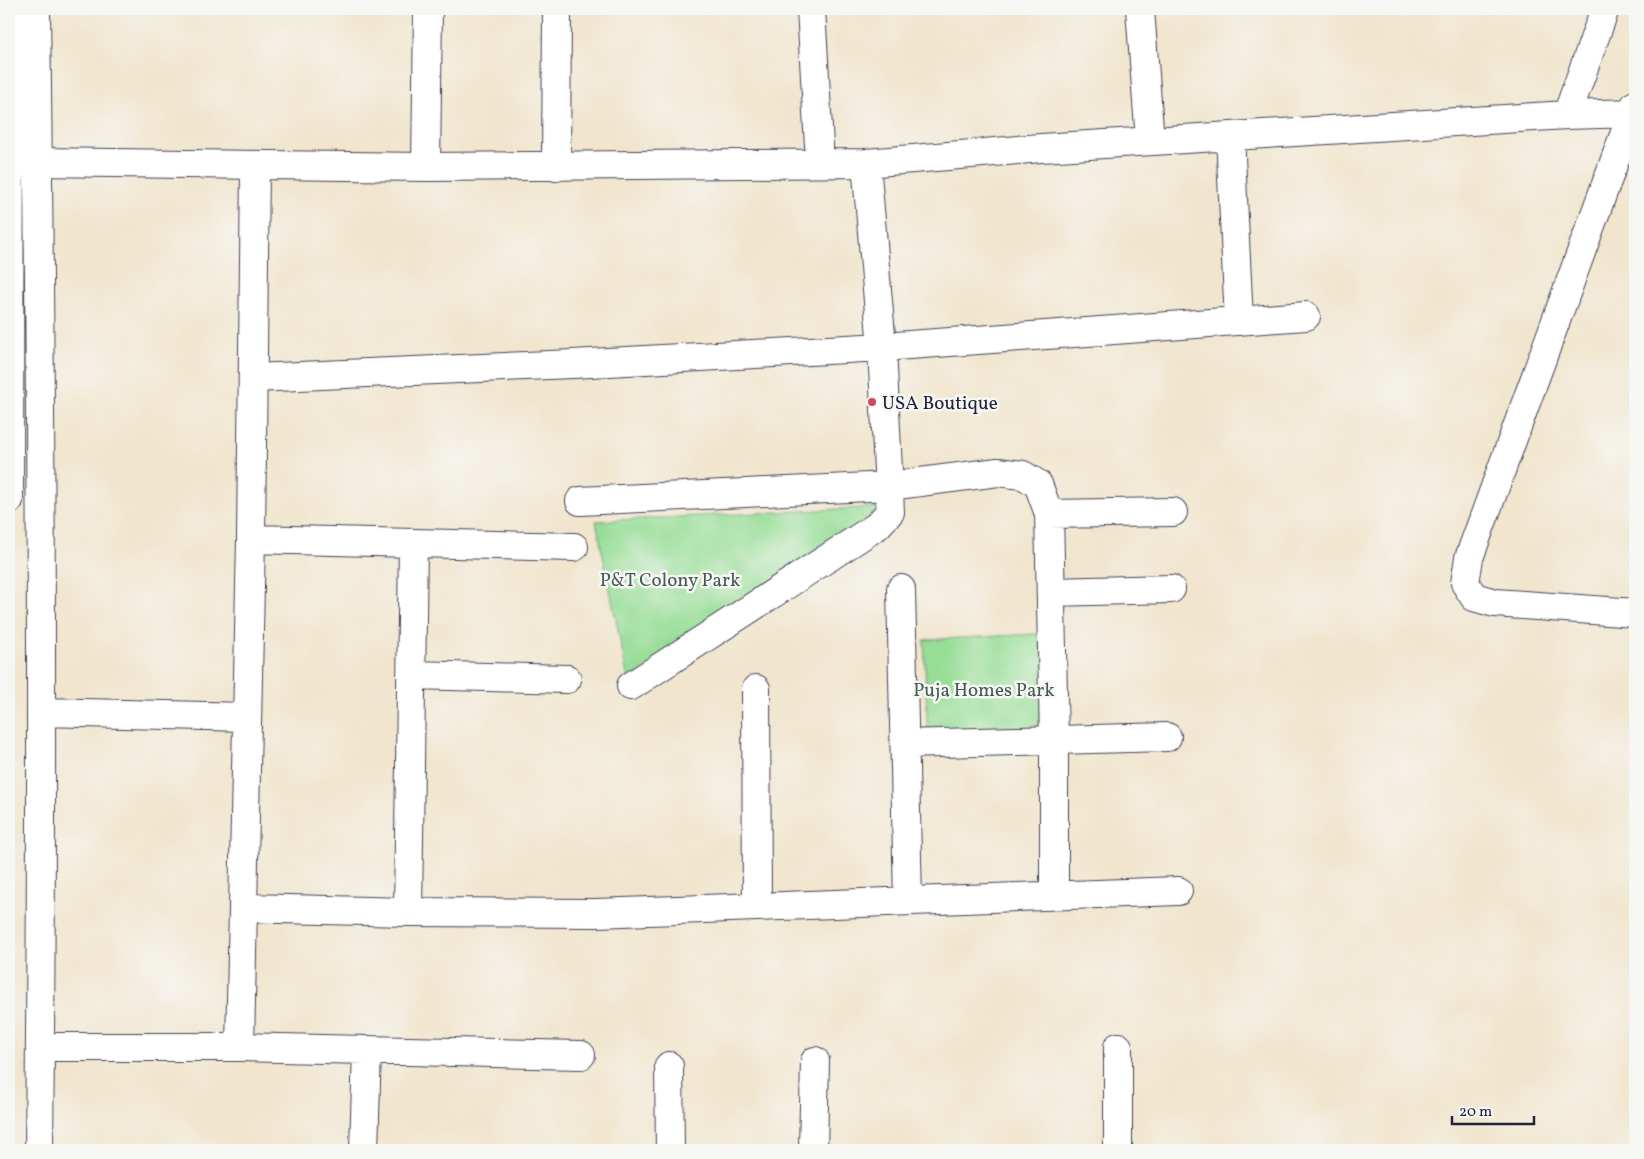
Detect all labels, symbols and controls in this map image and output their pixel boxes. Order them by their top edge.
place label: USA Boutique [882,391,998,417]
marker: USA Boutique [866,396,878,408]
park label: P&T Colony Park [600,568,740,594]
park label: Puja Homes Park [913,678,1055,704]
scale bar [1452,1094,1534,1126]
text: 20 m [1459,1102,1492,1123]

